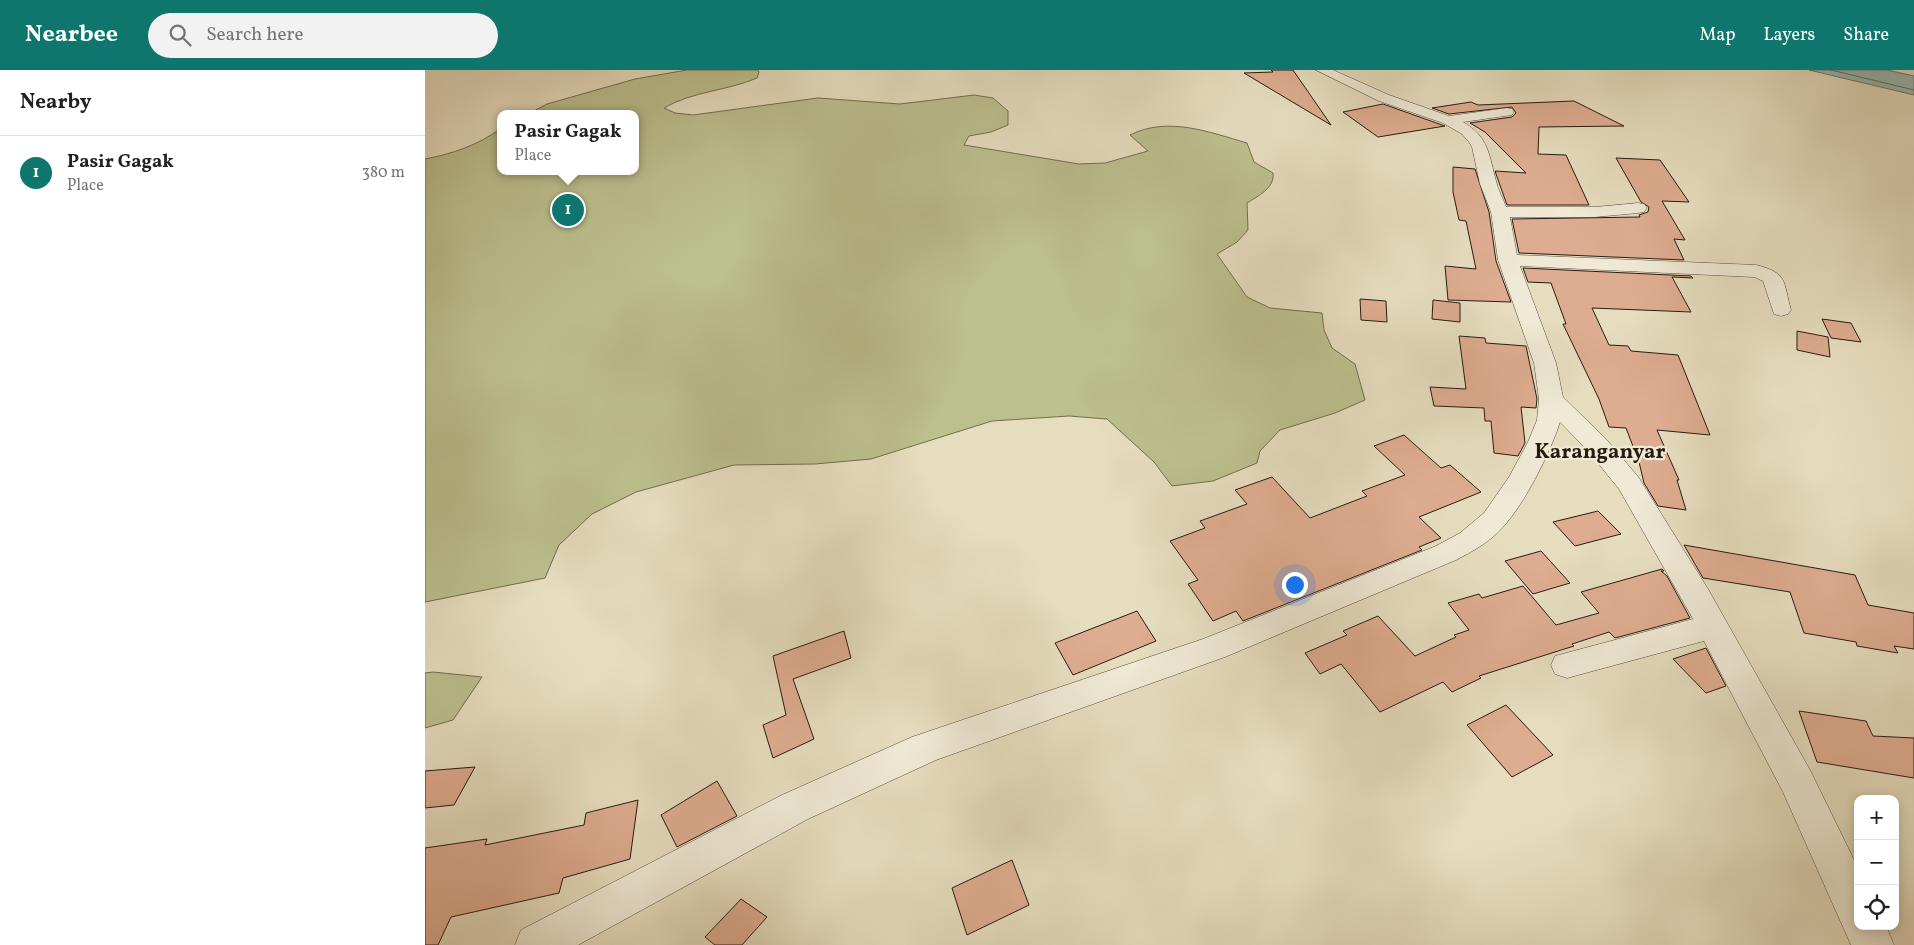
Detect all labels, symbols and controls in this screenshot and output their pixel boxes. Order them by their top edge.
search box [148,13,498,58]
text: Nearbee [25,18,118,52]
icon: search [166,21,194,49]
text: Search here [206,22,303,48]
text: Map [1699,23,1735,48]
text: Layers [1763,23,1815,48]
text: Share [1843,23,1889,48]
text: Nearby [20,88,91,117]
popup [497,110,639,175]
text: Pasir Gagak [515,119,621,145]
text: Place [515,145,551,167]
text: Pasir Gagak [67,149,174,175]
text: 1 [33,162,39,184]
text: 380 m [362,162,405,184]
text: Place [67,175,104,197]
pin: 1 [552,191,584,229]
district label: Karanganyar [1535,438,1665,467]
your location [1282,572,1308,598]
map controls [1854,795,1899,930]
button: + [1854,795,1899,840]
button: − [1854,840,1899,885]
button: locate [1854,885,1899,930]

